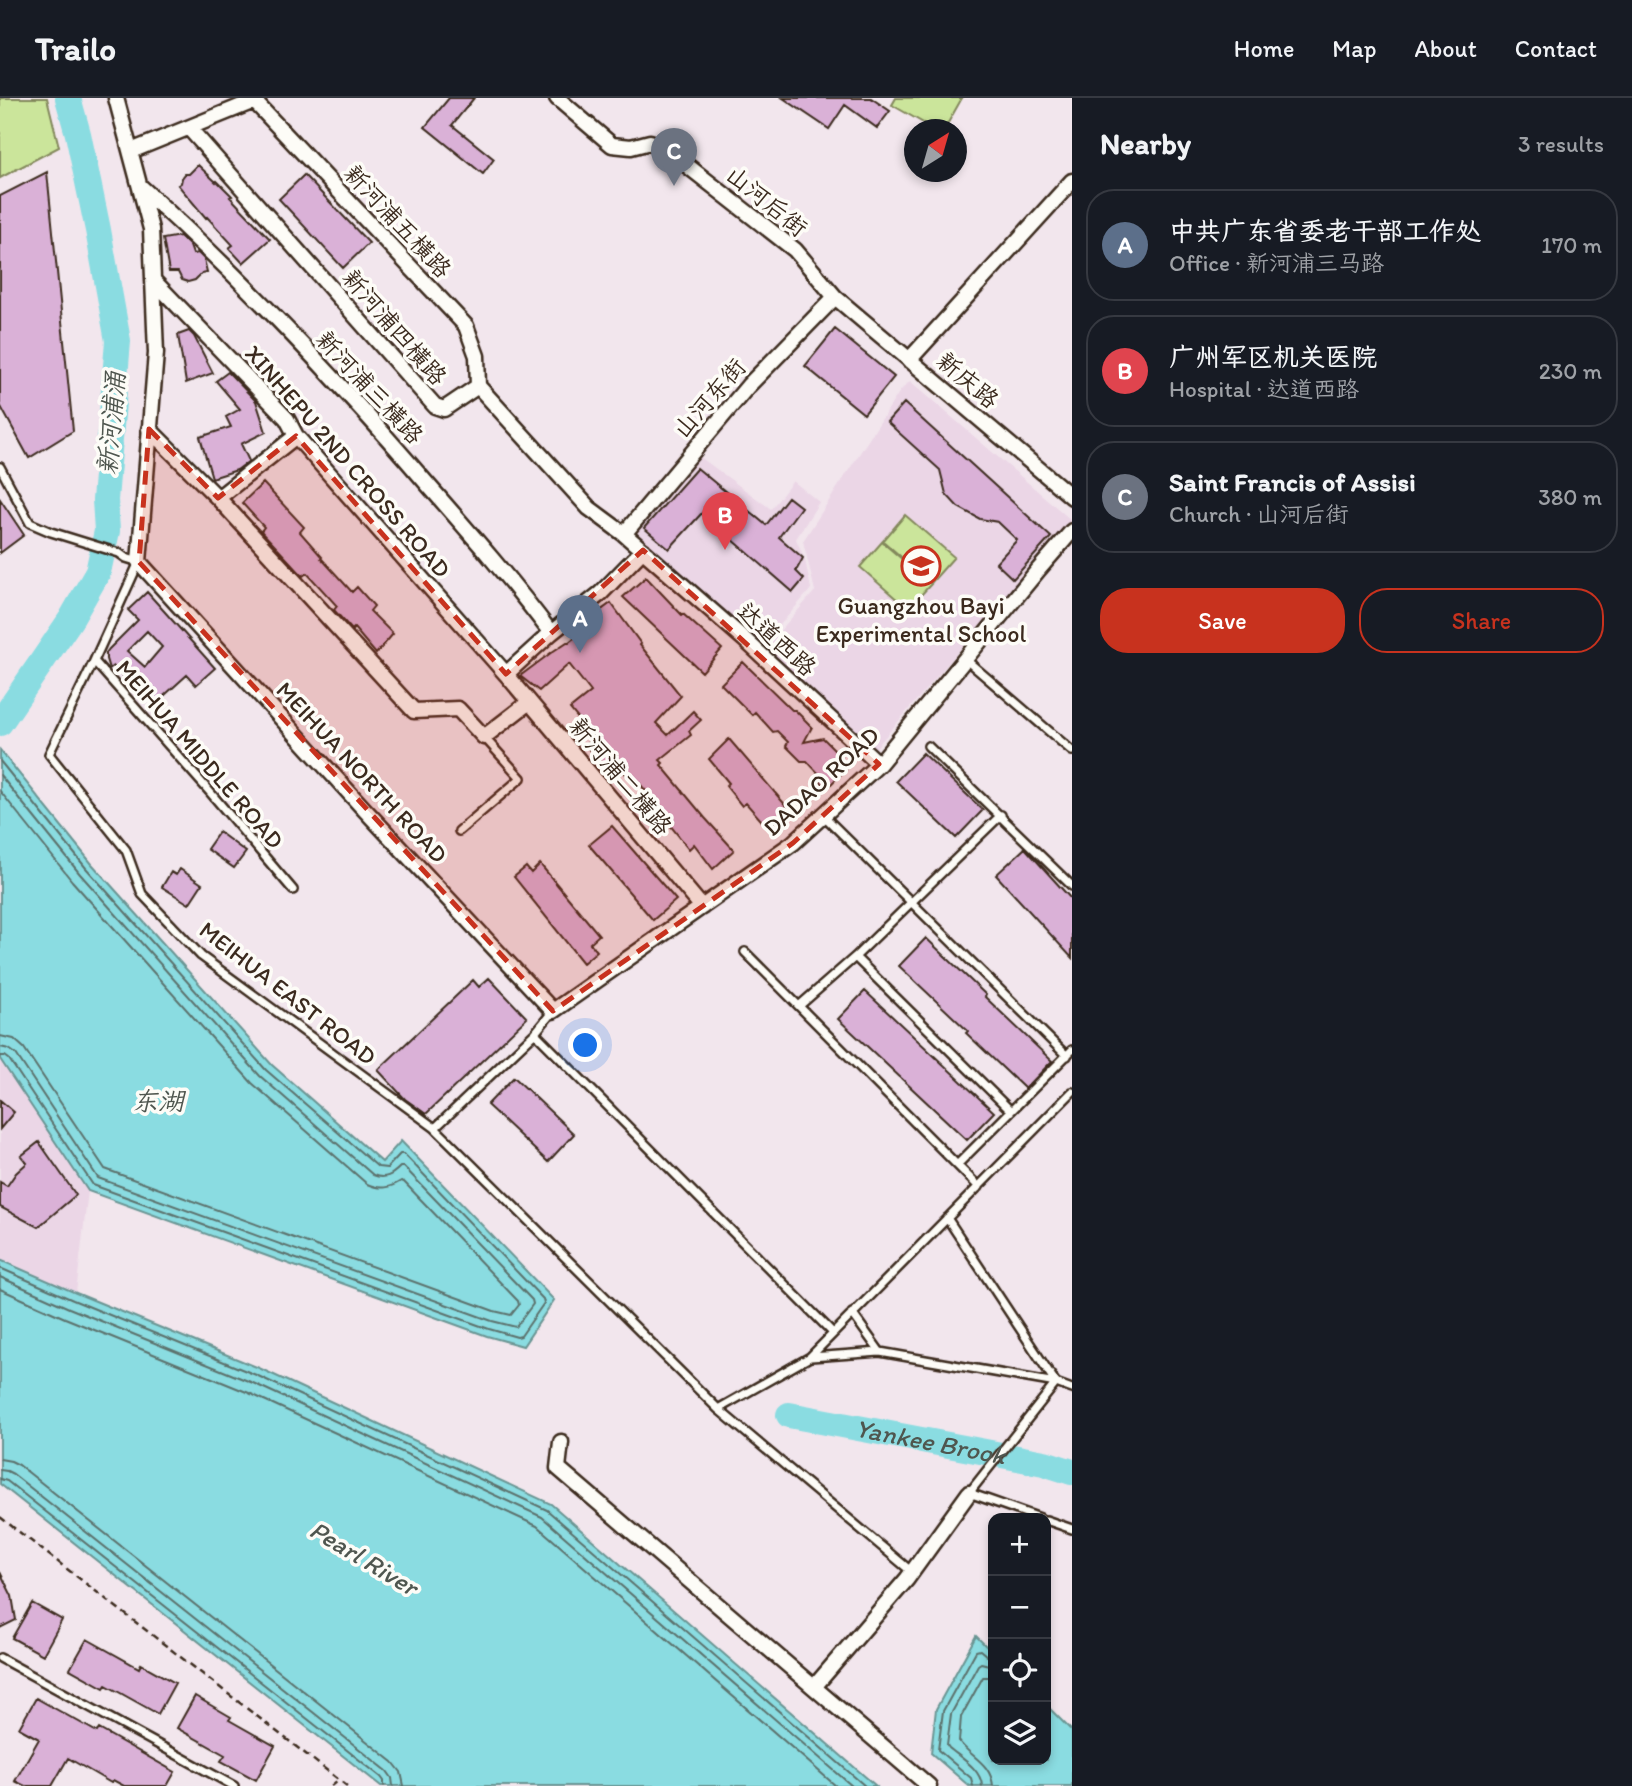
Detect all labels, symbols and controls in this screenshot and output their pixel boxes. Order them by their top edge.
text: Trailo [35,29,116,68]
text: Home [1234,34,1294,63]
text: Map [1332,34,1376,63]
text: About [1414,34,1477,63]
text: Contact [1515,34,1597,63]
north arrow [904,119,967,182]
text: Nearby [1100,125,1191,162]
pin: C [651,128,697,186]
text: 3 results [1518,130,1604,158]
street label: 新河浦五横路 [338,158,458,284]
street label: 山河后街 [721,160,813,242]
text: 中共广东省委老干部工作处 [1169,215,1481,247]
text: A [1118,231,1132,259]
text: 170 m [1541,231,1602,259]
text: Office · 新河浦三马路 [1169,249,1384,277]
street label: 新河浦四横路 [337,263,453,391]
street label: 新河浦三横路 [310,324,430,450]
street label: XINHEPU 2ND CROSS ROAD [239,339,457,583]
text: 广州军区机关医院 [1169,341,1377,373]
street label: 新庆路 [931,346,1005,414]
street label: 山河东街 [667,352,751,444]
text: B [1118,357,1132,385]
text: 230 m [1539,357,1602,385]
water label: 新河浦涌 [91,369,132,476]
text: Hospital · 达道西路 [1169,375,1359,403]
text: Saint Francis of Assisi [1169,466,1416,498]
text: C [1118,483,1132,511]
text: 380 m [1538,483,1602,511]
pin: B [702,492,748,550]
text: Church · 山河后街 [1169,500,1349,528]
school or university icon: Guangzhou Bayi Experimental School [900,545,942,587]
button: Save [1100,588,1345,653]
button: Share [1359,588,1604,653]
place label: Guangzhou Bayi Experimental School [816,591,1026,648]
pin: A [557,595,603,653]
street label: 达道西路 [732,596,822,682]
street label: MEIHUA MIDDLE ROAD [110,654,290,854]
street label: MEIHUA NORTH ROAD [270,675,454,869]
street label: 新河浦二横路 [564,712,678,840]
street label: DADAO ROAD [757,720,885,842]
street label: MEIHUA EAST ROAD [194,915,382,1071]
your location [568,1028,602,1062]
water label: 东湖 [132,1085,187,1117]
water label: Yankee Brook [853,1412,1010,1472]
water label: Pearl River [304,1513,426,1604]
map controls [988,1513,1051,1765]
button: + [988,1513,1051,1576]
button: − [988,1576,1051,1639]
button: locate [988,1639,1051,1702]
button: layers [988,1702,1051,1765]

